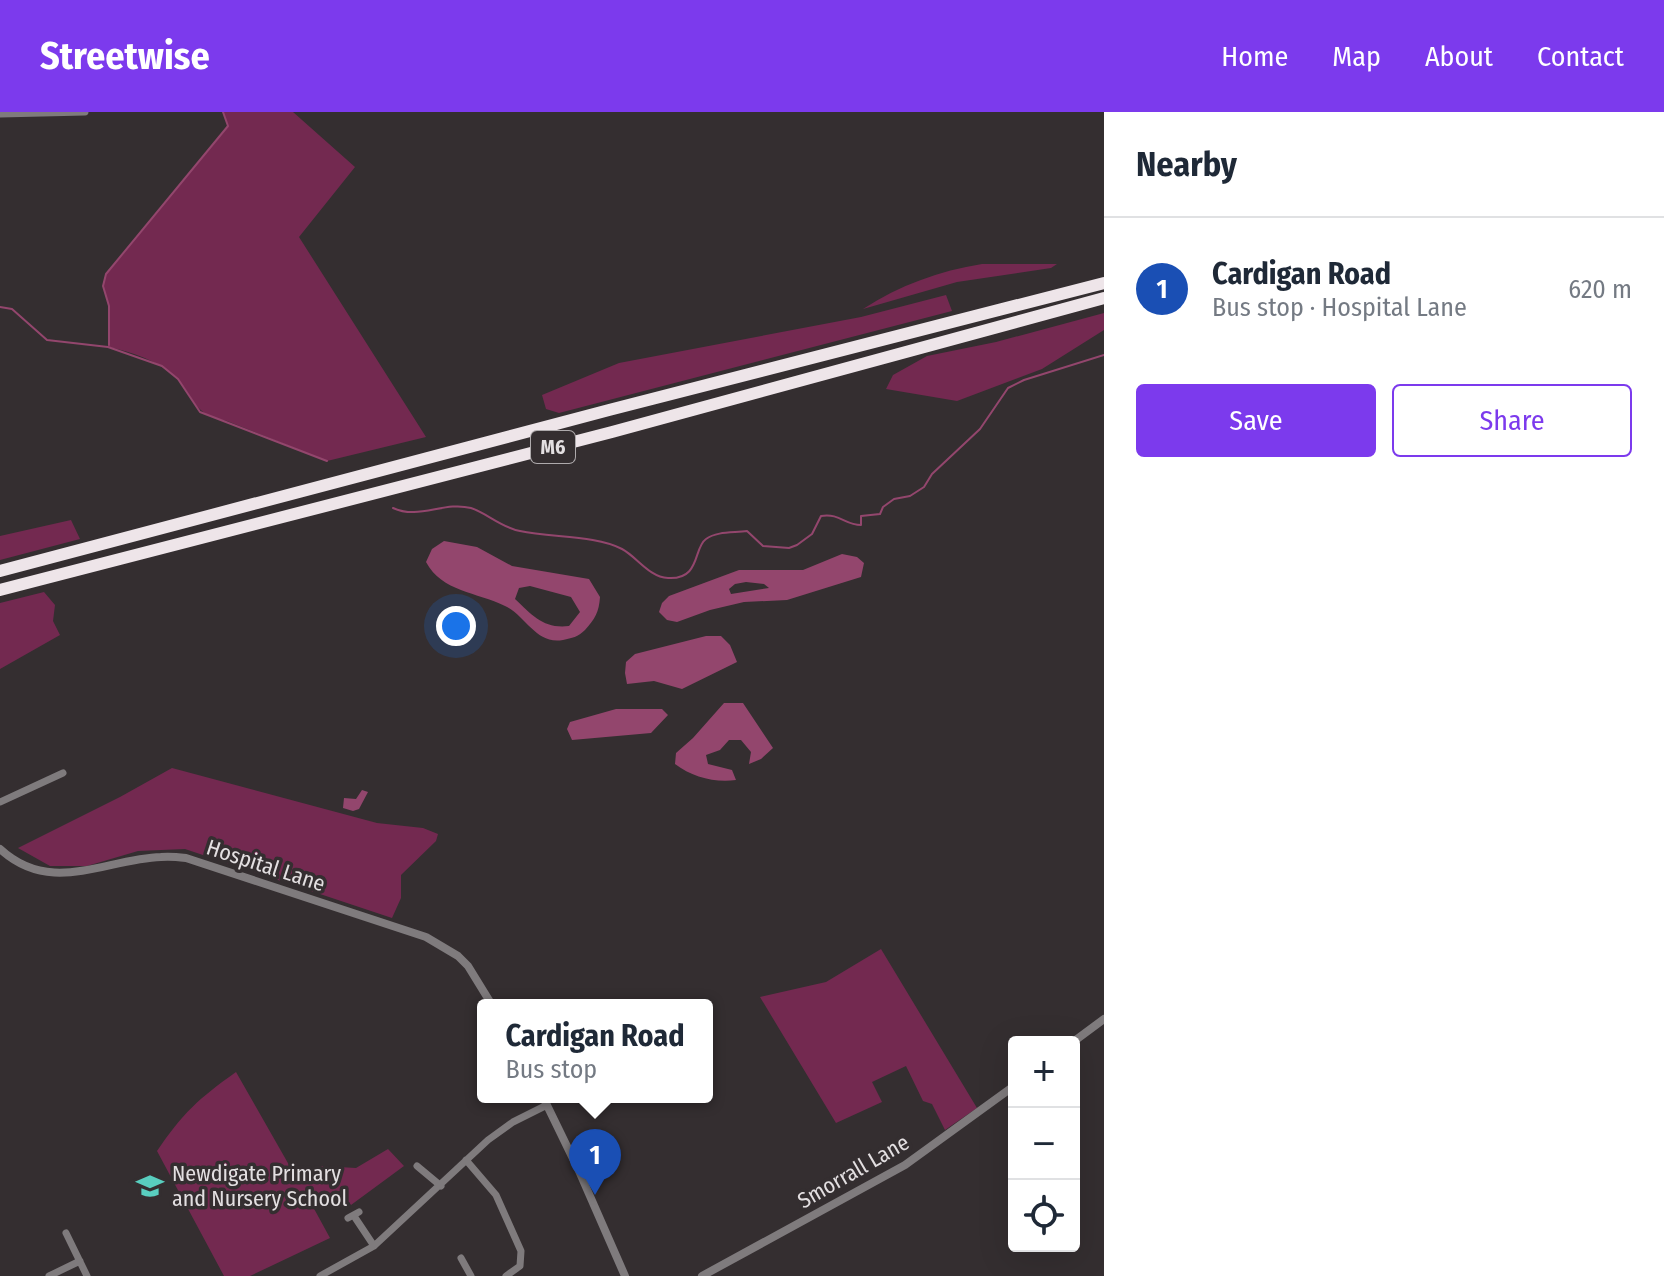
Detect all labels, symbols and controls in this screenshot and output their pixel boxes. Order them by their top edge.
text: Streetwise [40,33,210,79]
text: Home [1221,40,1288,73]
text: Map [1332,40,1381,73]
text: About [1425,40,1493,73]
text: Contact [1537,40,1624,73]
text: Nearby [1136,144,1237,185]
text: Cardigan Road [1212,256,1391,292]
text: 1 [1157,274,1168,305]
text: 620 m [1568,274,1632,305]
text: Bus stop · Hospital Lane [1212,292,1467,323]
button: Save [1136,384,1376,457]
button: Share [1392,384,1632,457]
road number: M6 [531,431,575,463]
your location [436,606,476,646]
street label: Hospital Lane [203,834,328,897]
popup [477,999,713,1103]
text: Cardigan Road [505,1018,685,1054]
map controls [1008,1036,1080,1252]
button: + [1008,1036,1080,1108]
text: Bus stop [505,1054,597,1085]
button: − [1008,1108,1080,1180]
pin: 1 [569,1129,621,1195]
street label: Smorrall Lane [793,1129,914,1214]
place label: Newdigate Primary and Nursery School [172,1160,348,1212]
school or university icon: Newdigate Primary and Nursery School [135,1171,165,1201]
button: locate [1008,1180,1080,1252]

